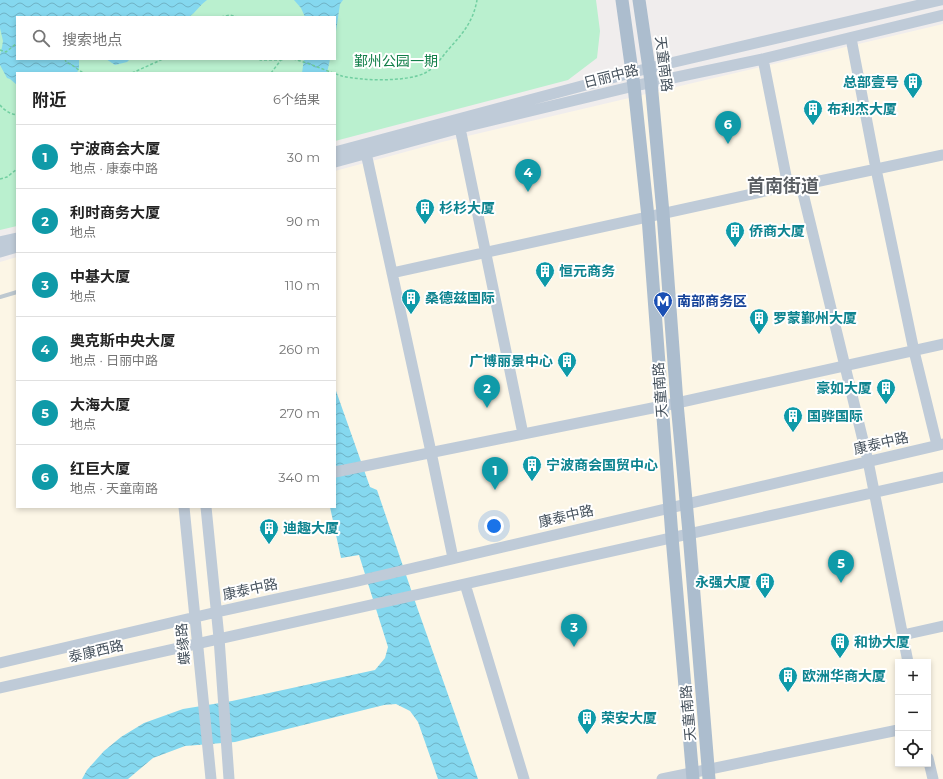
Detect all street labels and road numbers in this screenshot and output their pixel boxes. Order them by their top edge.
street label: 天童南路 [652,35,676,93]
street label: 日丽中路 [582,60,640,92]
street label: 天童南路 [649,361,671,419]
street label: 康泰中路 [852,428,910,458]
street label: 康泰中路 [537,501,595,531]
street label: 康泰中路 [221,574,279,604]
street label: 蝶缘路 [172,622,194,666]
street label: 泰康西路 [67,636,125,666]
street label: 天童南路 [677,684,699,742]

